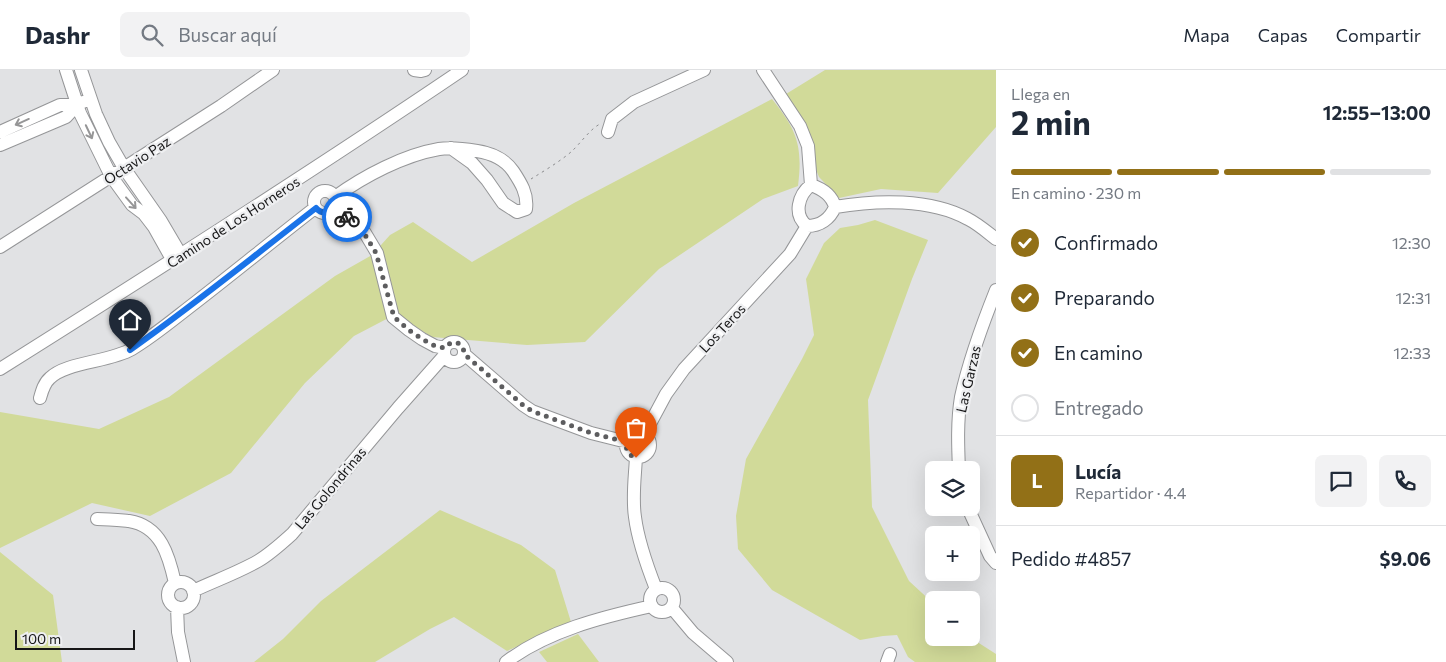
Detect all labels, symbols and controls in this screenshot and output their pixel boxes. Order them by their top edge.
search box [120,12,470,57]
text: Dashr [25,20,90,49]
icon: search [138,21,166,49]
text: Buscar aquí [178,23,277,46]
text: Mapa [1183,24,1230,46]
text: Capas [1258,24,1308,46]
text: Compartir [1336,24,1421,46]
text: Llega en [1011,84,1070,103]
text: 12:55–13:00 [1323,101,1431,124]
text: 2 min [1011,102,1091,142]
one-way arrow [15,118,30,128]
one-way arrow [85,124,94,139]
street label: Octavio Paz [100,132,174,188]
street label: Camino de Los Horneros [163,173,303,271]
text: En camino · 230 m [1011,183,1141,202]
courier [322,192,372,242]
one-way arrow [125,196,137,209]
icon: bike [333,203,361,231]
icon: check [1011,229,1039,257]
text: Confirmado [1054,231,1158,254]
text: 12:30 [1392,233,1431,252]
icon: check [1011,284,1039,312]
text: Preparando [1054,286,1155,309]
text: 12:31 [1396,288,1431,307]
pin [109,299,151,350]
street label: Los Teros [695,300,749,356]
icon: home [116,306,144,334]
icon: check [1011,339,1039,367]
text: En camino [1054,341,1143,364]
text: 12:33 [1393,343,1431,362]
street label: Las Garzas [952,344,984,414]
text: Entregado [1054,396,1144,419]
pin [615,407,657,458]
icon: bag [622,414,650,442]
street label: Las Golondrinas [291,443,369,533]
button: chat [1315,455,1367,507]
button: phone [1379,455,1431,507]
text: Lucía [1075,460,1121,483]
map controls [925,461,980,646]
button: layers [925,461,980,516]
text: L [1031,469,1043,492]
text: Repartidor · 4.4 [1075,483,1186,502]
button: + [925,526,980,581]
text: Pedido #4857 [1011,547,1131,570]
text: $9.06 [1380,547,1431,570]
button: − [925,591,980,646]
scale bar [15,627,135,650]
text: 100 m [22,630,61,647]

